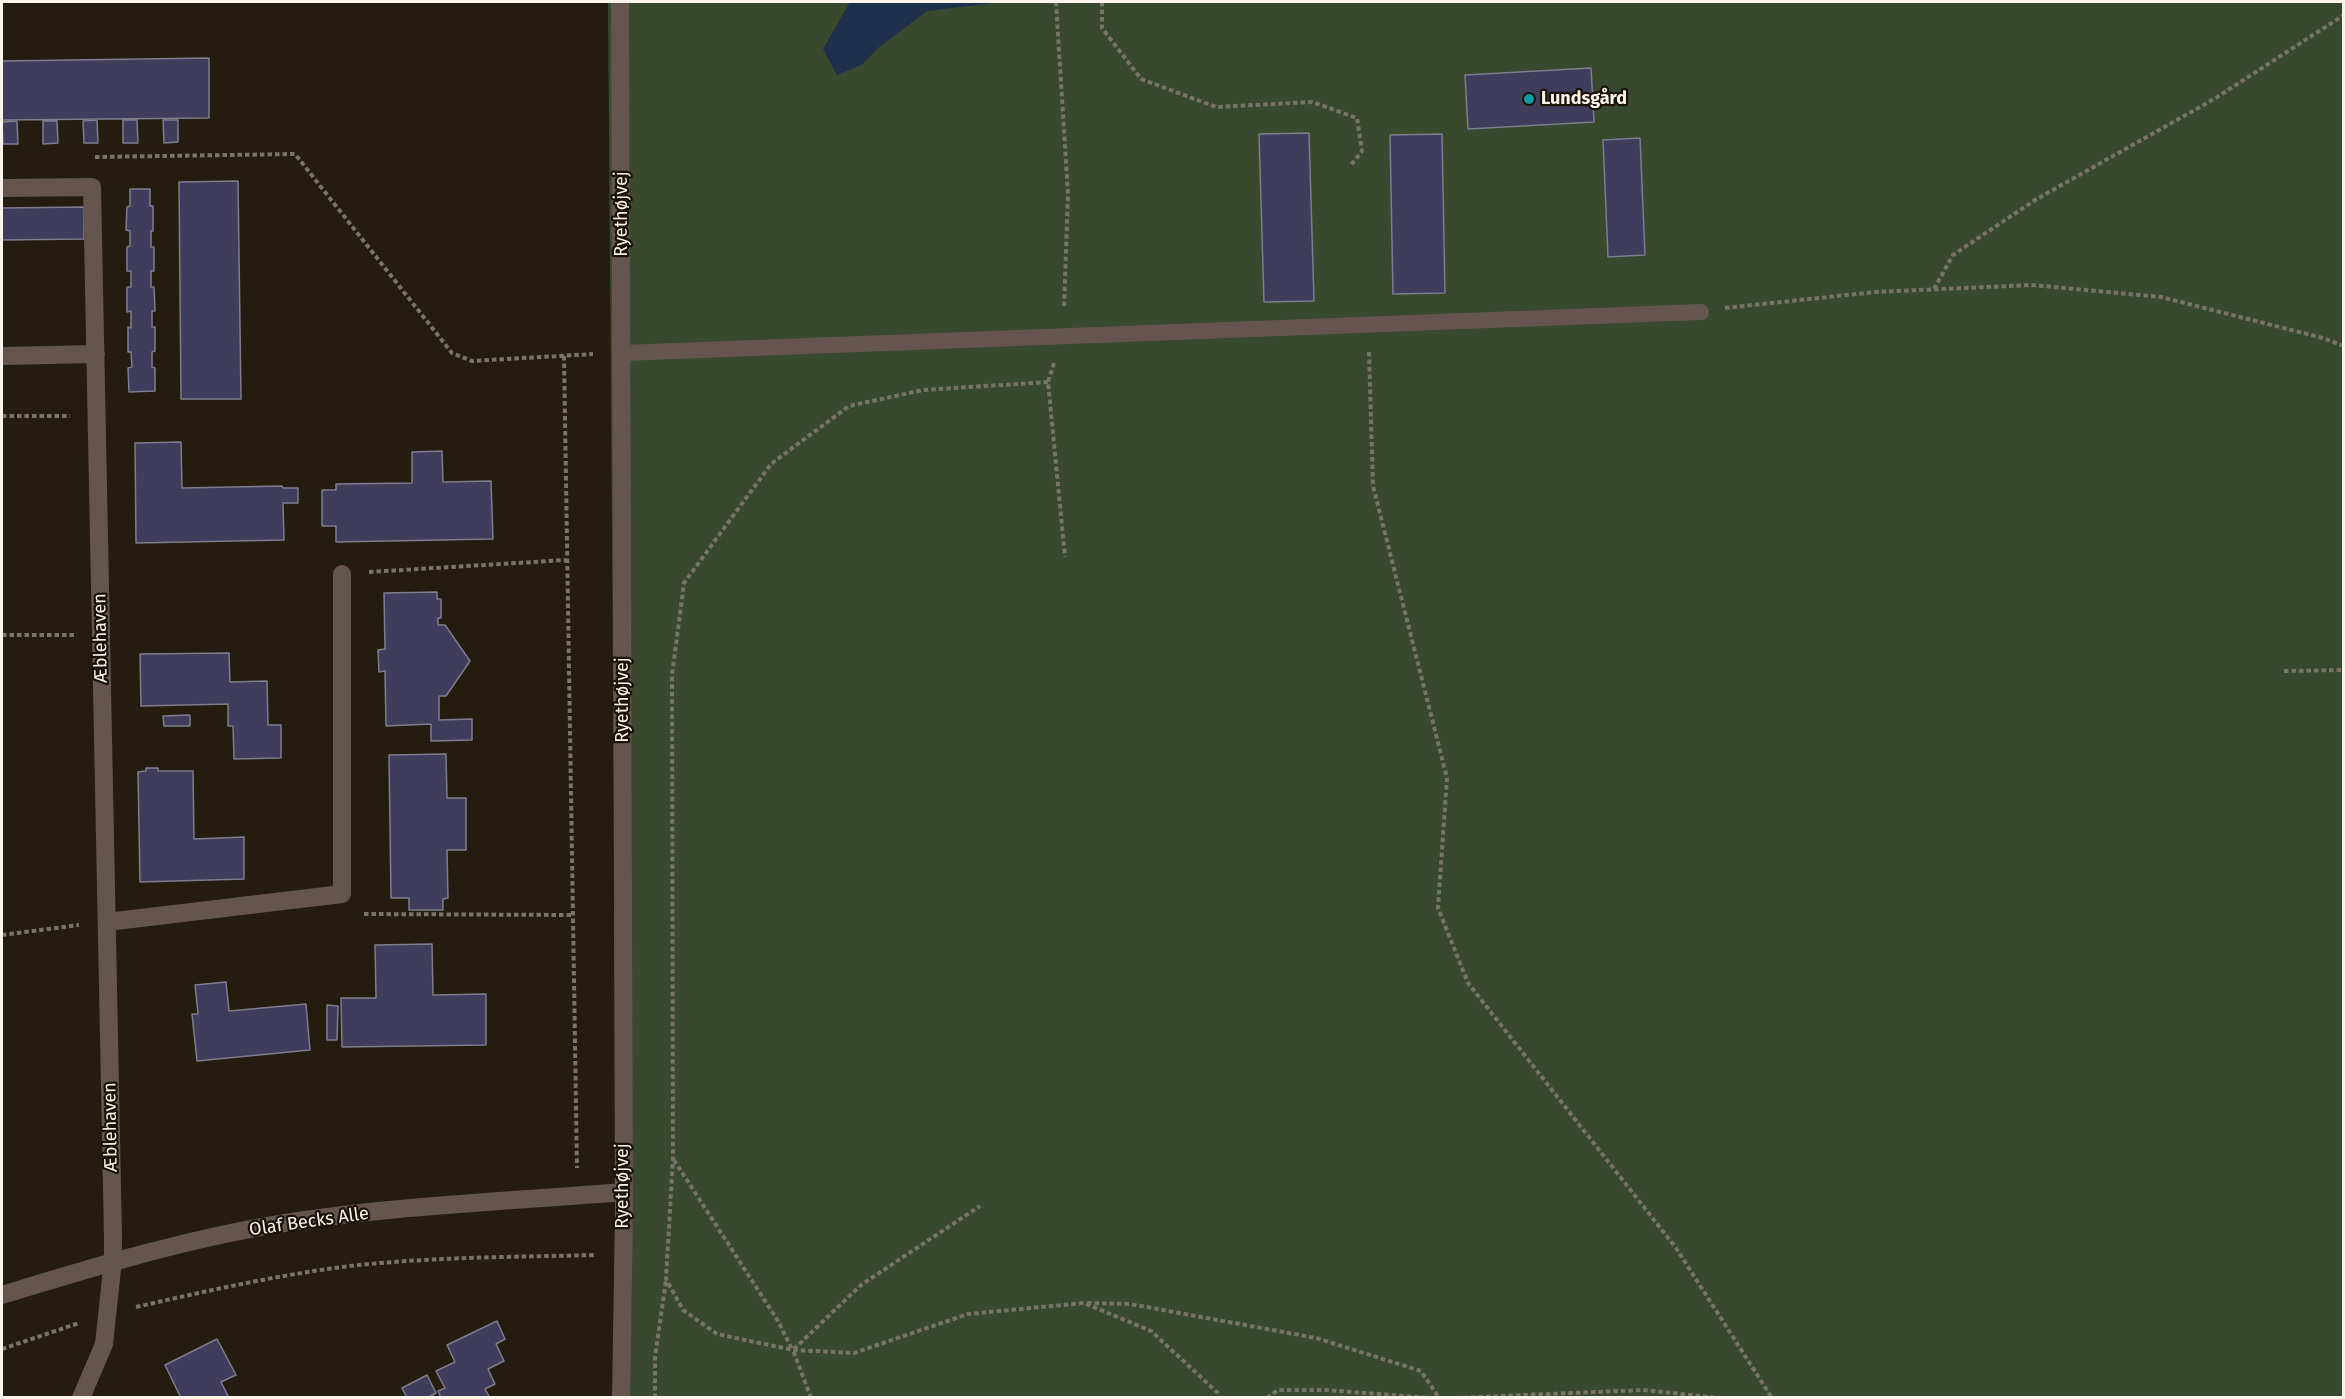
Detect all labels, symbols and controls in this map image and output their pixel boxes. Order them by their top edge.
place label: Lundsgård [1541,88,1627,110]
marker: Lundsgård [1522,92,1536,106]
street label: Ryethøjvej [611,171,633,257]
street label: Æblehaven [89,593,113,683]
street label: Ryethøjvej [612,657,634,743]
street label: Æblehaven [99,1082,123,1172]
street label: Ryethøjvej [612,1143,634,1229]
street label: Olaf Becks Alle [248,1203,370,1241]

